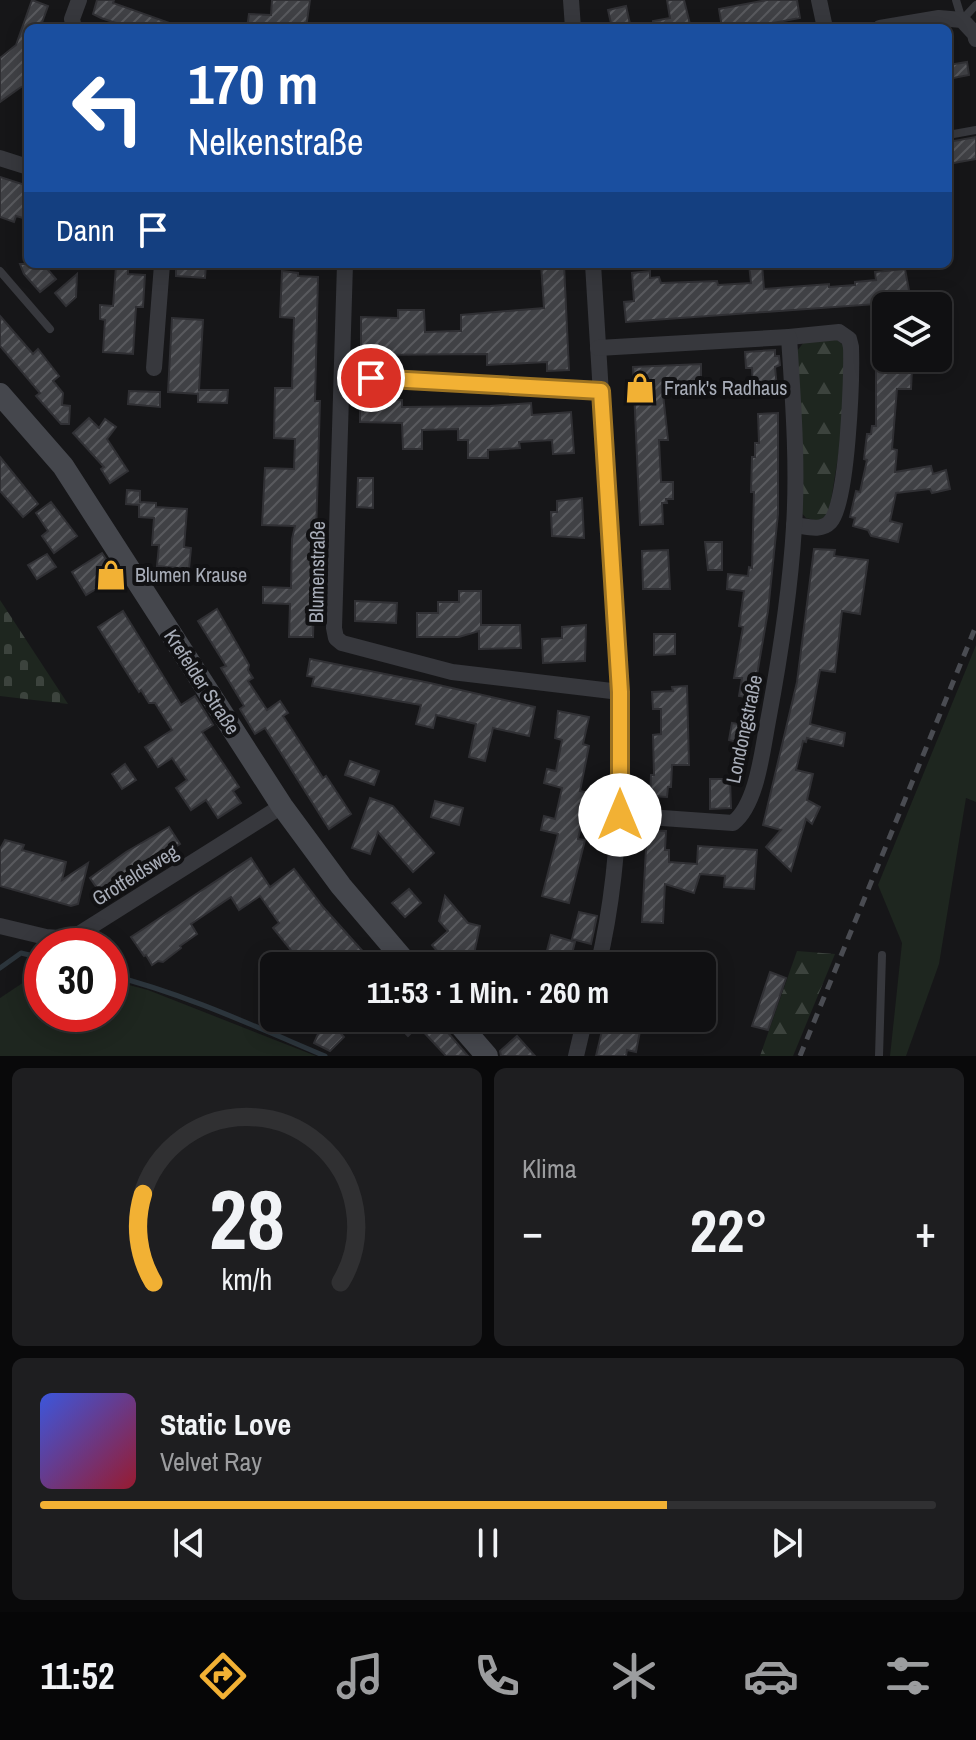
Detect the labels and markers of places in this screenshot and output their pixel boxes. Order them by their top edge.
pin [337,344,405,412]
shop icon: Frank's Radhaus [623,371,657,405]
place label: Frank's Radhaus [664,374,787,401]
shop icon: Blumen Krause [94,558,128,592]
place label: Blumen Krause [135,561,247,588]

